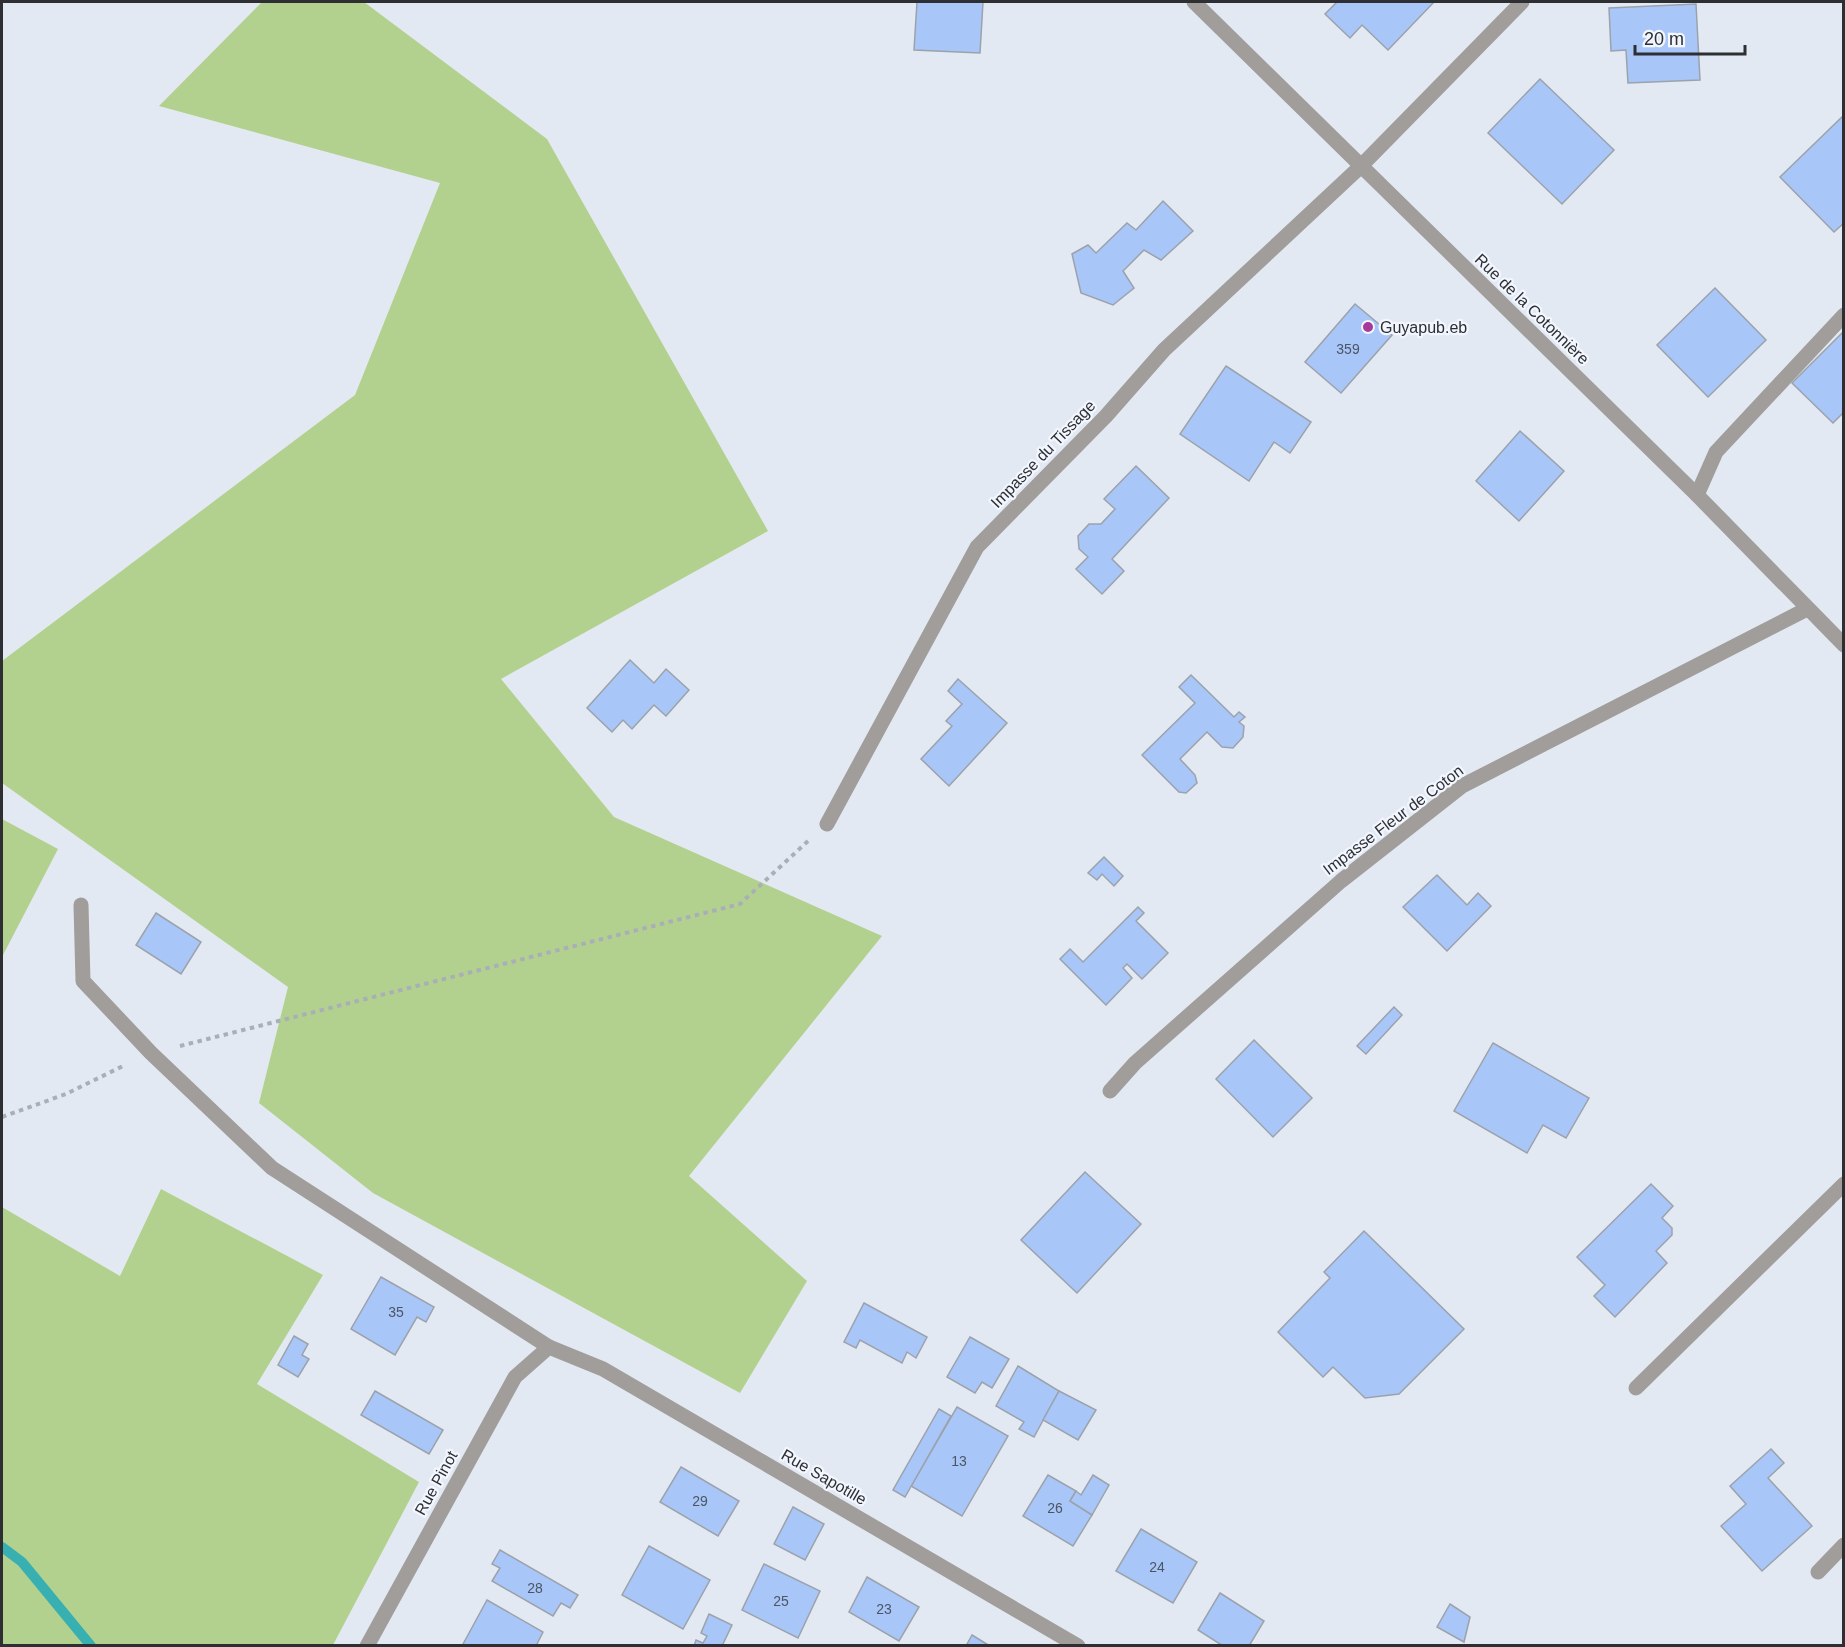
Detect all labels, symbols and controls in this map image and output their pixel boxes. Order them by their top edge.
scale bar [1635,18,1744,56]
text: 20 m [1644,29,1684,49]
street label: Rue de la Cotonnière [1472,250,1592,368]
place label: Guyapub.eb [1380,319,1467,336]
marker: Guyapub.eb [1361,320,1375,334]
house number: 359 [1336,341,1360,357]
street label: Impasse du Tissage [987,397,1099,511]
street label: Impasse Fleur de Coton [1320,762,1466,878]
house number: 35 [388,1304,404,1320]
street label: Rue Sapotille [779,1446,870,1508]
street label: Rue Pinot [412,1448,461,1518]
house number: 13 [951,1453,967,1469]
house number: 29 [692,1493,708,1509]
house number: 26 [1047,1500,1063,1516]
house number: 24 [1149,1559,1165,1575]
house number: 28 [527,1580,543,1596]
house number: 25 [773,1593,789,1609]
house number: 23 [876,1601,892,1617]

